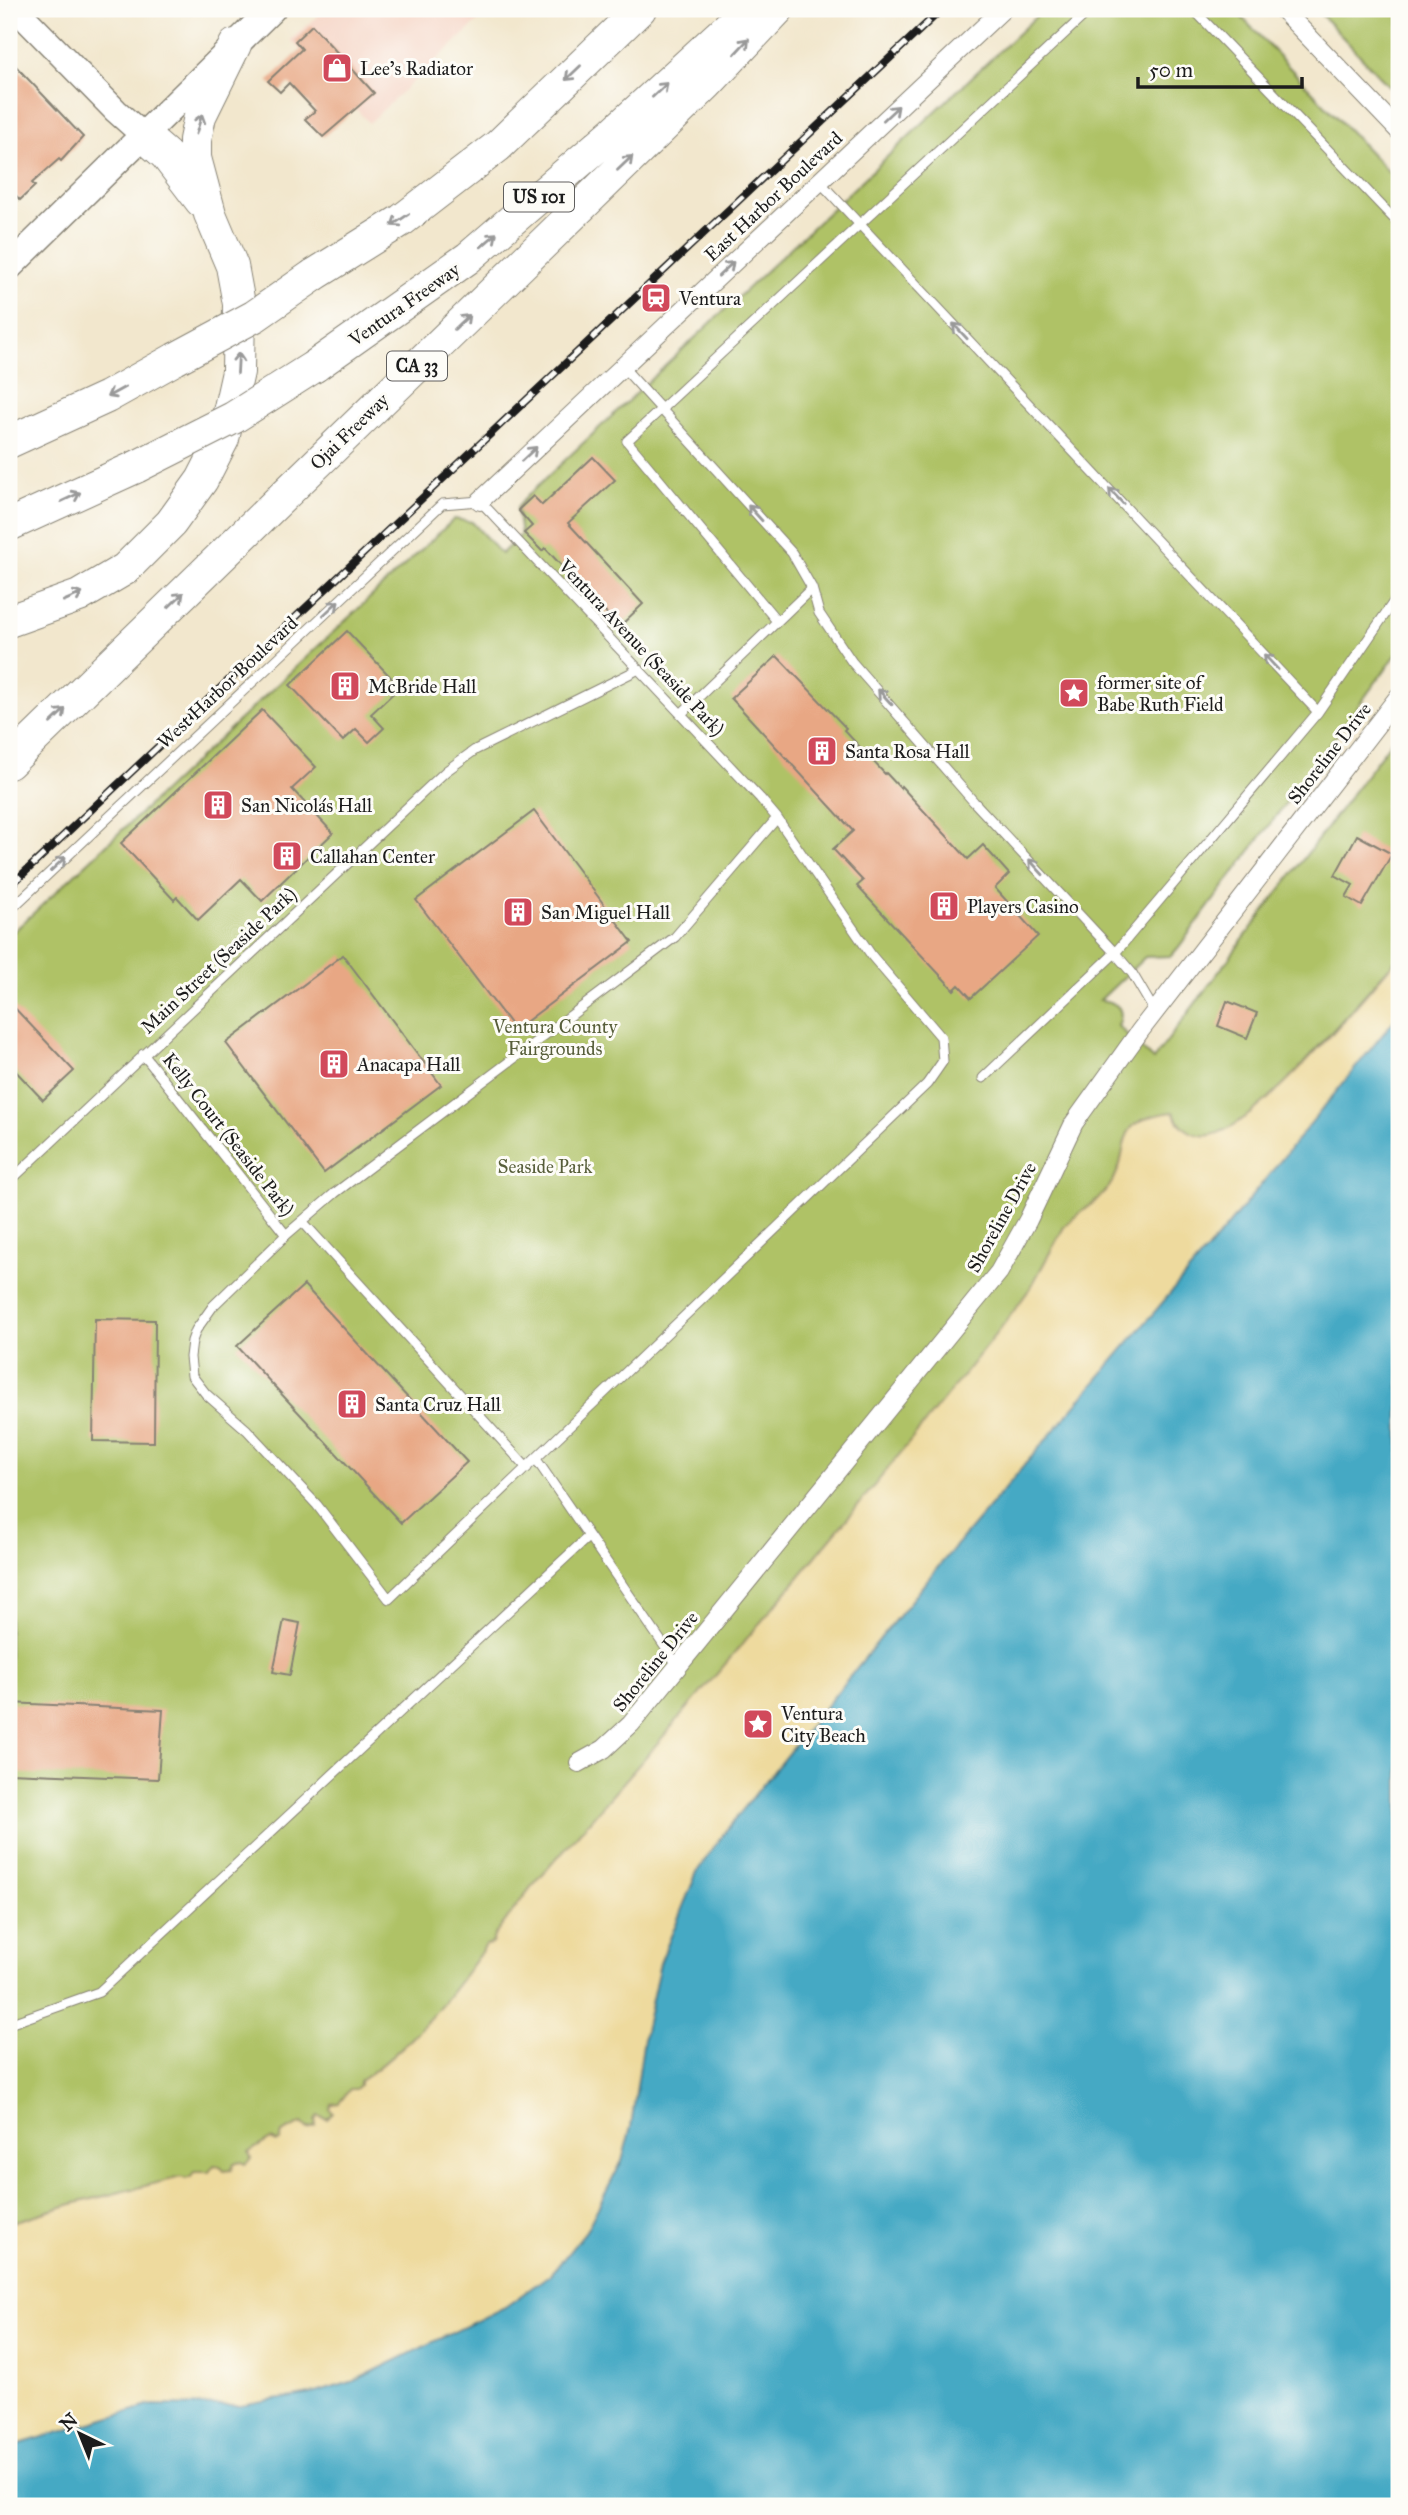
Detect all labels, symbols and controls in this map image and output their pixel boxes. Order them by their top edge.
one-way arrow [734,38,751,55]
scale bar [1138,46,1303,90]
shop icon: Lee's Radiator [320,51,354,85]
place label: Lee's Radiator [360,57,474,80]
text: 50 m [1149,57,1194,83]
one-way arrow [565,65,582,82]
one-way arrow [651,81,668,98]
one-way arrow [882,105,899,122]
one-way arrow [193,113,206,135]
street label: East Harbor Boulevard [700,126,847,266]
one-way arrow [616,155,633,172]
road number: US 101 [504,182,574,212]
one-way arrow [391,213,410,227]
one-way arrow [480,232,498,248]
street label: Ventura Freeway [344,257,465,352]
one-way arrow [717,261,734,278]
station icon: Ventura [639,281,673,315]
place label: Ventura [678,287,742,310]
one-way arrow [453,313,470,330]
one-way arrow [951,323,968,340]
one-way arrow [231,352,244,375]
road number: CA 33 [387,352,447,380]
one-way arrow [106,385,126,399]
street label: Ojai Freeway [305,387,394,474]
one-way arrow [520,446,538,462]
one-way arrow [1107,488,1124,505]
one-way arrow [60,489,81,503]
one-way arrow [747,505,764,522]
street label: Ventura Avenue (Seaside Park) [552,554,729,741]
one-way arrow [62,590,83,603]
one-way arrow [167,591,184,608]
one-way arrow [322,599,339,616]
street label: West Harbor Boulevard [152,611,303,753]
one-way arrow [1263,654,1280,671]
building icon: McBride Hall [328,669,362,703]
place label: former site of Babe Ruth Field [1097,671,1224,716]
place label: McBride Hall [368,675,477,698]
place icon: former site of Babe Ruth Field [1057,676,1091,710]
one-way arrow [876,689,893,706]
street label: Shoreline Drive [1283,698,1376,809]
one-way arrow [49,707,66,724]
building icon: Santa Rosa Hall [805,734,839,768]
place label: Santa Rosa Hall [845,740,971,763]
building icon: San Nicolás Hall [201,788,235,822]
place label: San Nicolás Hall [241,794,373,817]
building icon: Callahan Center [270,839,304,873]
place label: Callahan Center [310,845,436,868]
one-way arrow [49,856,67,873]
one-way arrow [1028,858,1044,876]
street label: Main Street (Seaside Park) [136,882,301,1039]
building icon: Players Casino [927,889,961,923]
building icon: San Miguel Hall [501,895,535,929]
place label: Players Casino [967,895,1079,918]
place label: San Miguel Hall [541,901,671,925]
park label: Ventura County Fairgrounds [492,1015,618,1061]
building icon: Anacapa Hall [317,1047,351,1081]
street label: Kelly Court (Seaside Park) [157,1048,299,1221]
place label: Anacapa Hall [356,1053,461,1076]
park label: Seaside Park [498,1155,593,1178]
street label: Shoreline Drive [962,1158,1041,1276]
building icon: Santa Cruz Hall [335,1387,369,1421]
place label: Santa Cruz Hall [375,1393,502,1416]
street label: Shoreline Drive [608,1606,703,1716]
place label: Ventura City Beach [780,1702,866,1747]
place icon: Ventura City Beach [741,1707,775,1741]
north arrow [46,2400,116,2470]
text: N [55,2408,82,2436]

